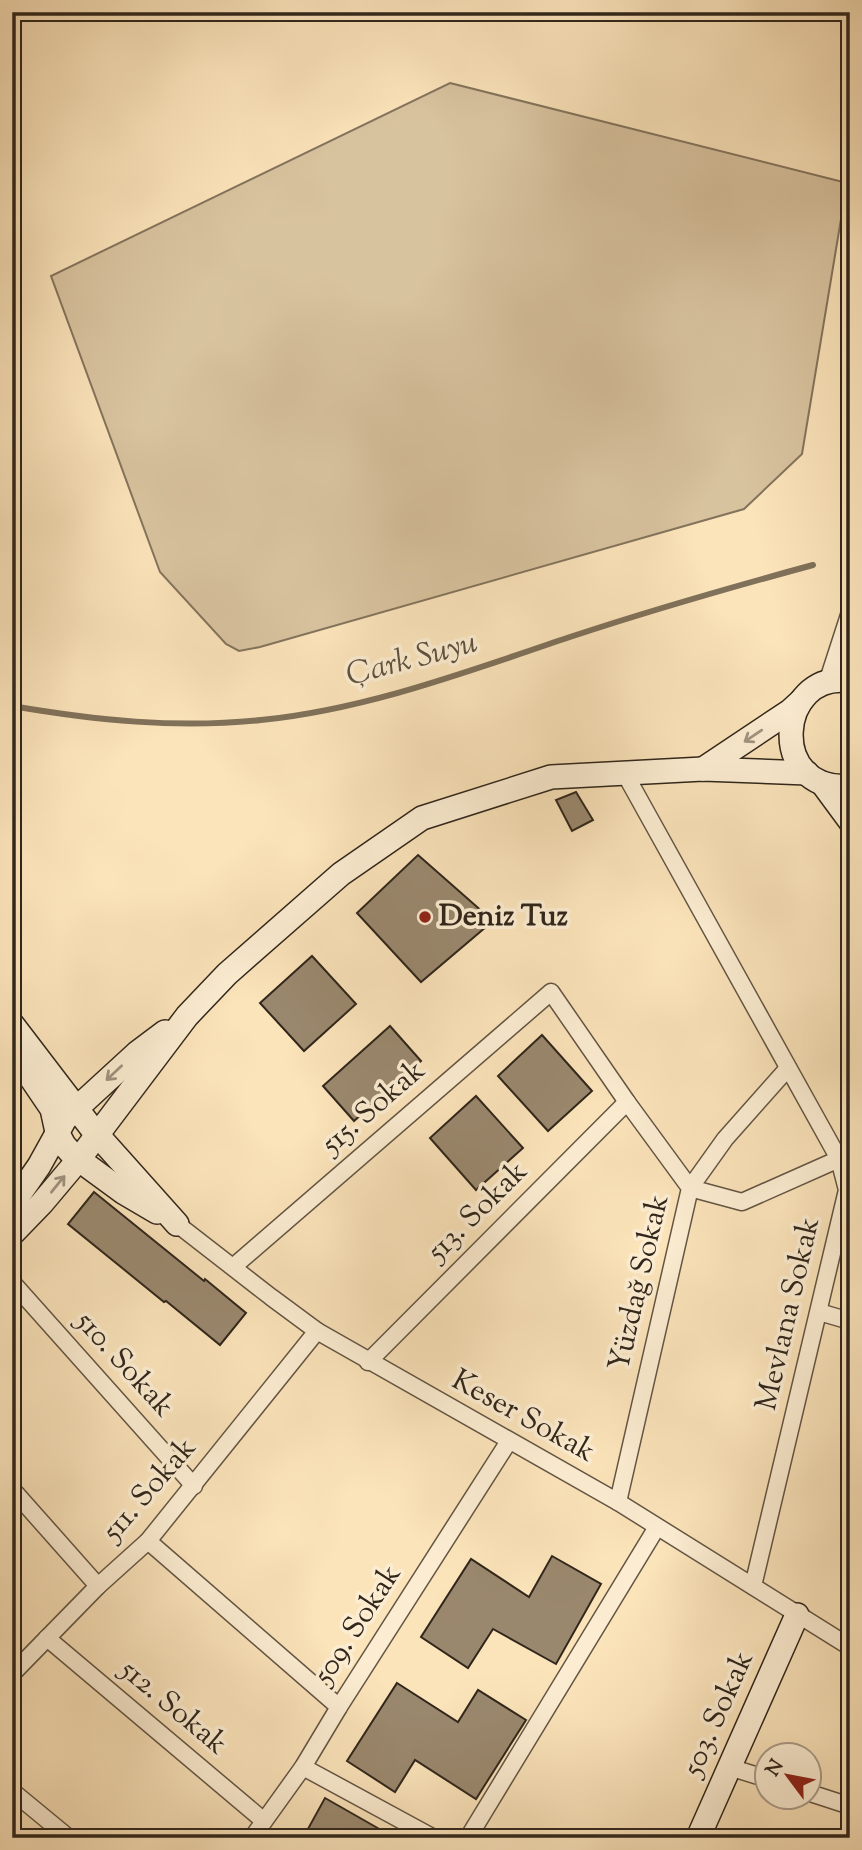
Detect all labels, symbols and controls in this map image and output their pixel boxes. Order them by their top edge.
water label: Çark Suyu [341,620,483,700]
one-way arrow [743,729,763,743]
place label: Deniz Tuz [439,896,568,939]
marker: Deniz Tuz [417,909,433,925]
street label: 515. Sokak [311,1051,435,1167]
one-way arrow [106,1065,123,1082]
street label: 513. Sokak [416,1152,538,1274]
one-way arrow [51,1175,66,1193]
street label: Yüzdağ Sokak [599,1190,681,1376]
street label: Mevlana Sokak [746,1213,832,1415]
street label: 510. Sokak [63,1301,183,1428]
street label: Keser Sokak [443,1360,603,1474]
street label: 511. Sokak [91,1429,207,1553]
street label: 509. Sokak [302,1557,413,1695]
street label: 503. Sokak [672,1645,766,1785]
street label: 512. Sokak [108,1649,236,1766]
north arrow [754,1742,824,1812]
text: N [760,1755,791,1782]

